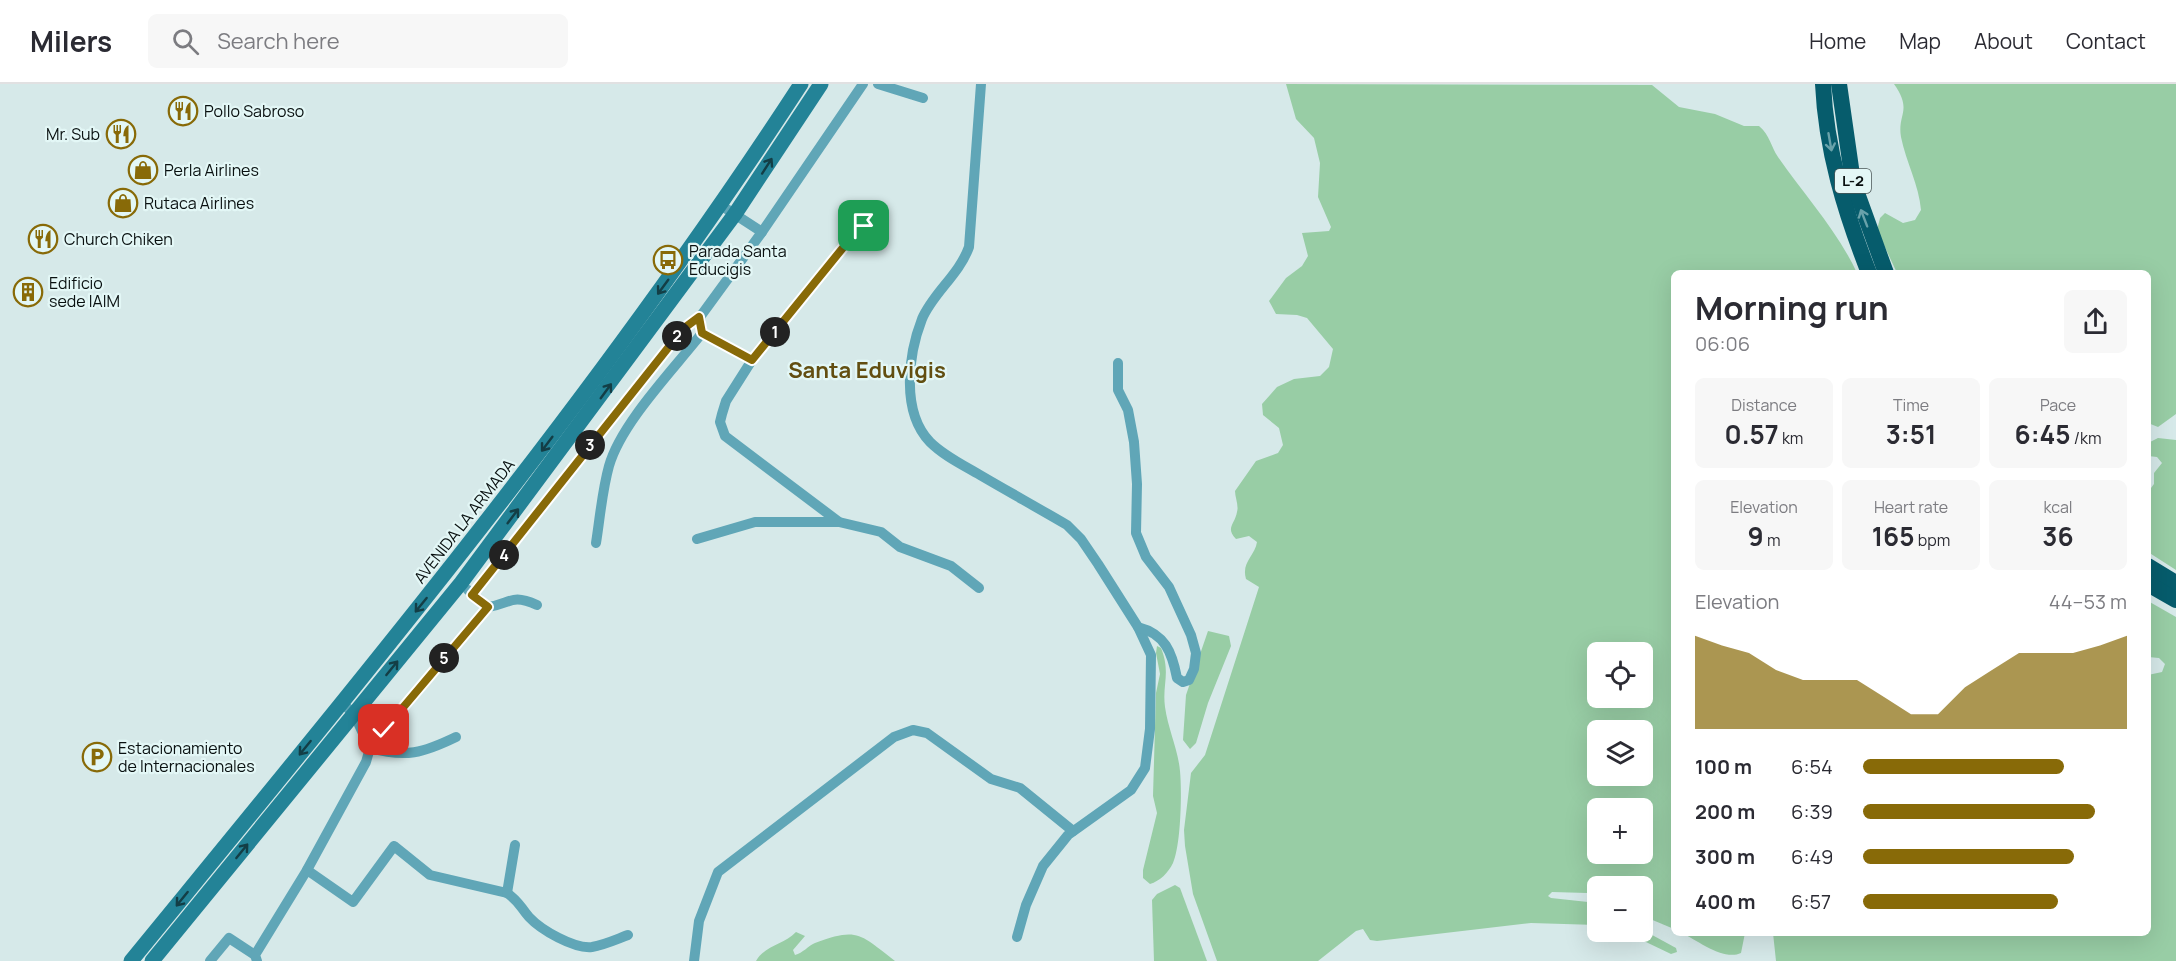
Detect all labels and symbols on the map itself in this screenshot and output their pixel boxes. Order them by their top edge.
restaurant icon: Pollo Sabroso [167,95,199,127]
place label: Pollo Sabroso [204,100,304,122]
restaurant icon: Mr. Sub [105,118,137,150]
place label: Mr. Sub [46,123,100,145]
one-way arrow [1825,132,1836,151]
shop icon: Perla Airlines [127,154,159,186]
one-way arrow [761,157,774,174]
place label: Perla Airlines [164,159,259,181]
road number: L-2 [1835,169,1871,193]
shop icon: Rutaca Airlines [107,187,139,219]
place label: Rutaca Airlines [144,192,254,214]
pin [838,200,889,251]
one-way arrow [1858,210,1869,228]
restaurant icon: Church Chiken [27,223,59,255]
place label: Church Chiken [64,228,173,250]
place label: Parada Santa Educigis [689,240,787,280]
bus stop icon: Parada Santa Educigis [652,244,684,276]
place label: Edificio sede IAIM [49,272,120,312]
building icon: Edificio sede IAIM [12,276,44,308]
one-way arrow [656,279,669,295]
pin: 1 [760,317,790,347]
pin: 2 [662,321,692,351]
district label: Santa Eduvigis [788,355,946,385]
one-way arrow [600,384,612,400]
pin: 3 [575,430,605,460]
one-way arrow [540,436,553,452]
street label: AVENIDA LA ARMADA [409,454,519,588]
one-way arrow [506,508,519,524]
pin: 4 [489,540,519,570]
one-way arrow [414,597,427,613]
pin: 5 [429,643,459,673]
one-way arrow [385,661,398,677]
pin [358,704,409,755]
place label: Estacionamiento de Internacionales [118,737,255,777]
one-way arrow [299,740,312,756]
parking icon: Estacionamiento de Internacionales [81,741,113,773]
one-way arrow [236,843,249,859]
one-way arrow [175,891,189,906]

